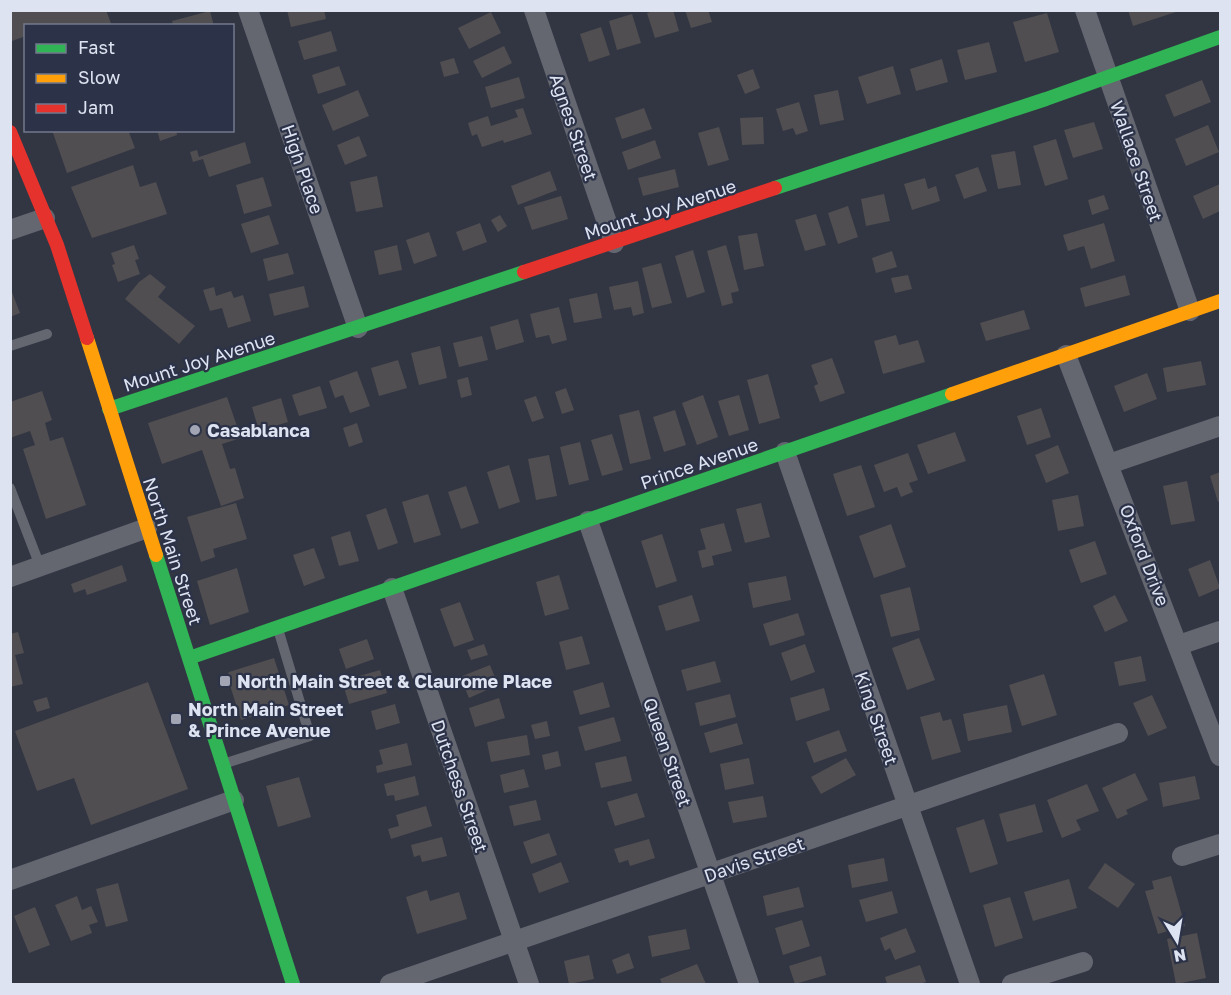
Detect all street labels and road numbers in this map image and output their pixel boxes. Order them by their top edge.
street label: Agnes Street [545,71,603,183]
street label: Wallace Street [1106,98,1168,224]
street label: High Place [277,121,329,217]
street label: Mount Joy Avenue [581,174,739,244]
street label: Mount Joy Avenue [120,326,278,396]
street label: Prince Avenue [637,433,761,493]
street label: North Main Street [139,474,207,628]
street label: Oxford Drive [1116,501,1174,609]
street label: King Street [851,668,903,768]
street label: Queen Street [639,695,697,809]
street label: Dutchess Street [427,717,493,855]
street label: Davis Street [701,832,807,886]

